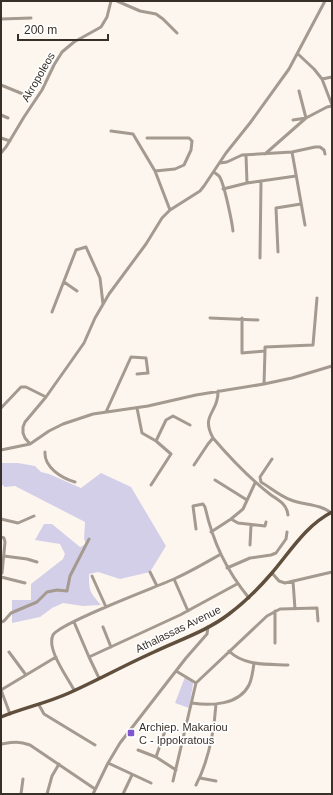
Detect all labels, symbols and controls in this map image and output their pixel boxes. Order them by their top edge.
scale bar [18,16,108,42]
text: 200 m [24,23,57,37]
street label: Akropoleos [19,50,57,104]
street label: Athalassas Avenue [133,603,223,655]
place label: Archiep. Makariou C - Ippokratous [139,721,228,746]
marker: Archiep. Makariou C - Ippokratous [126,728,136,738]

